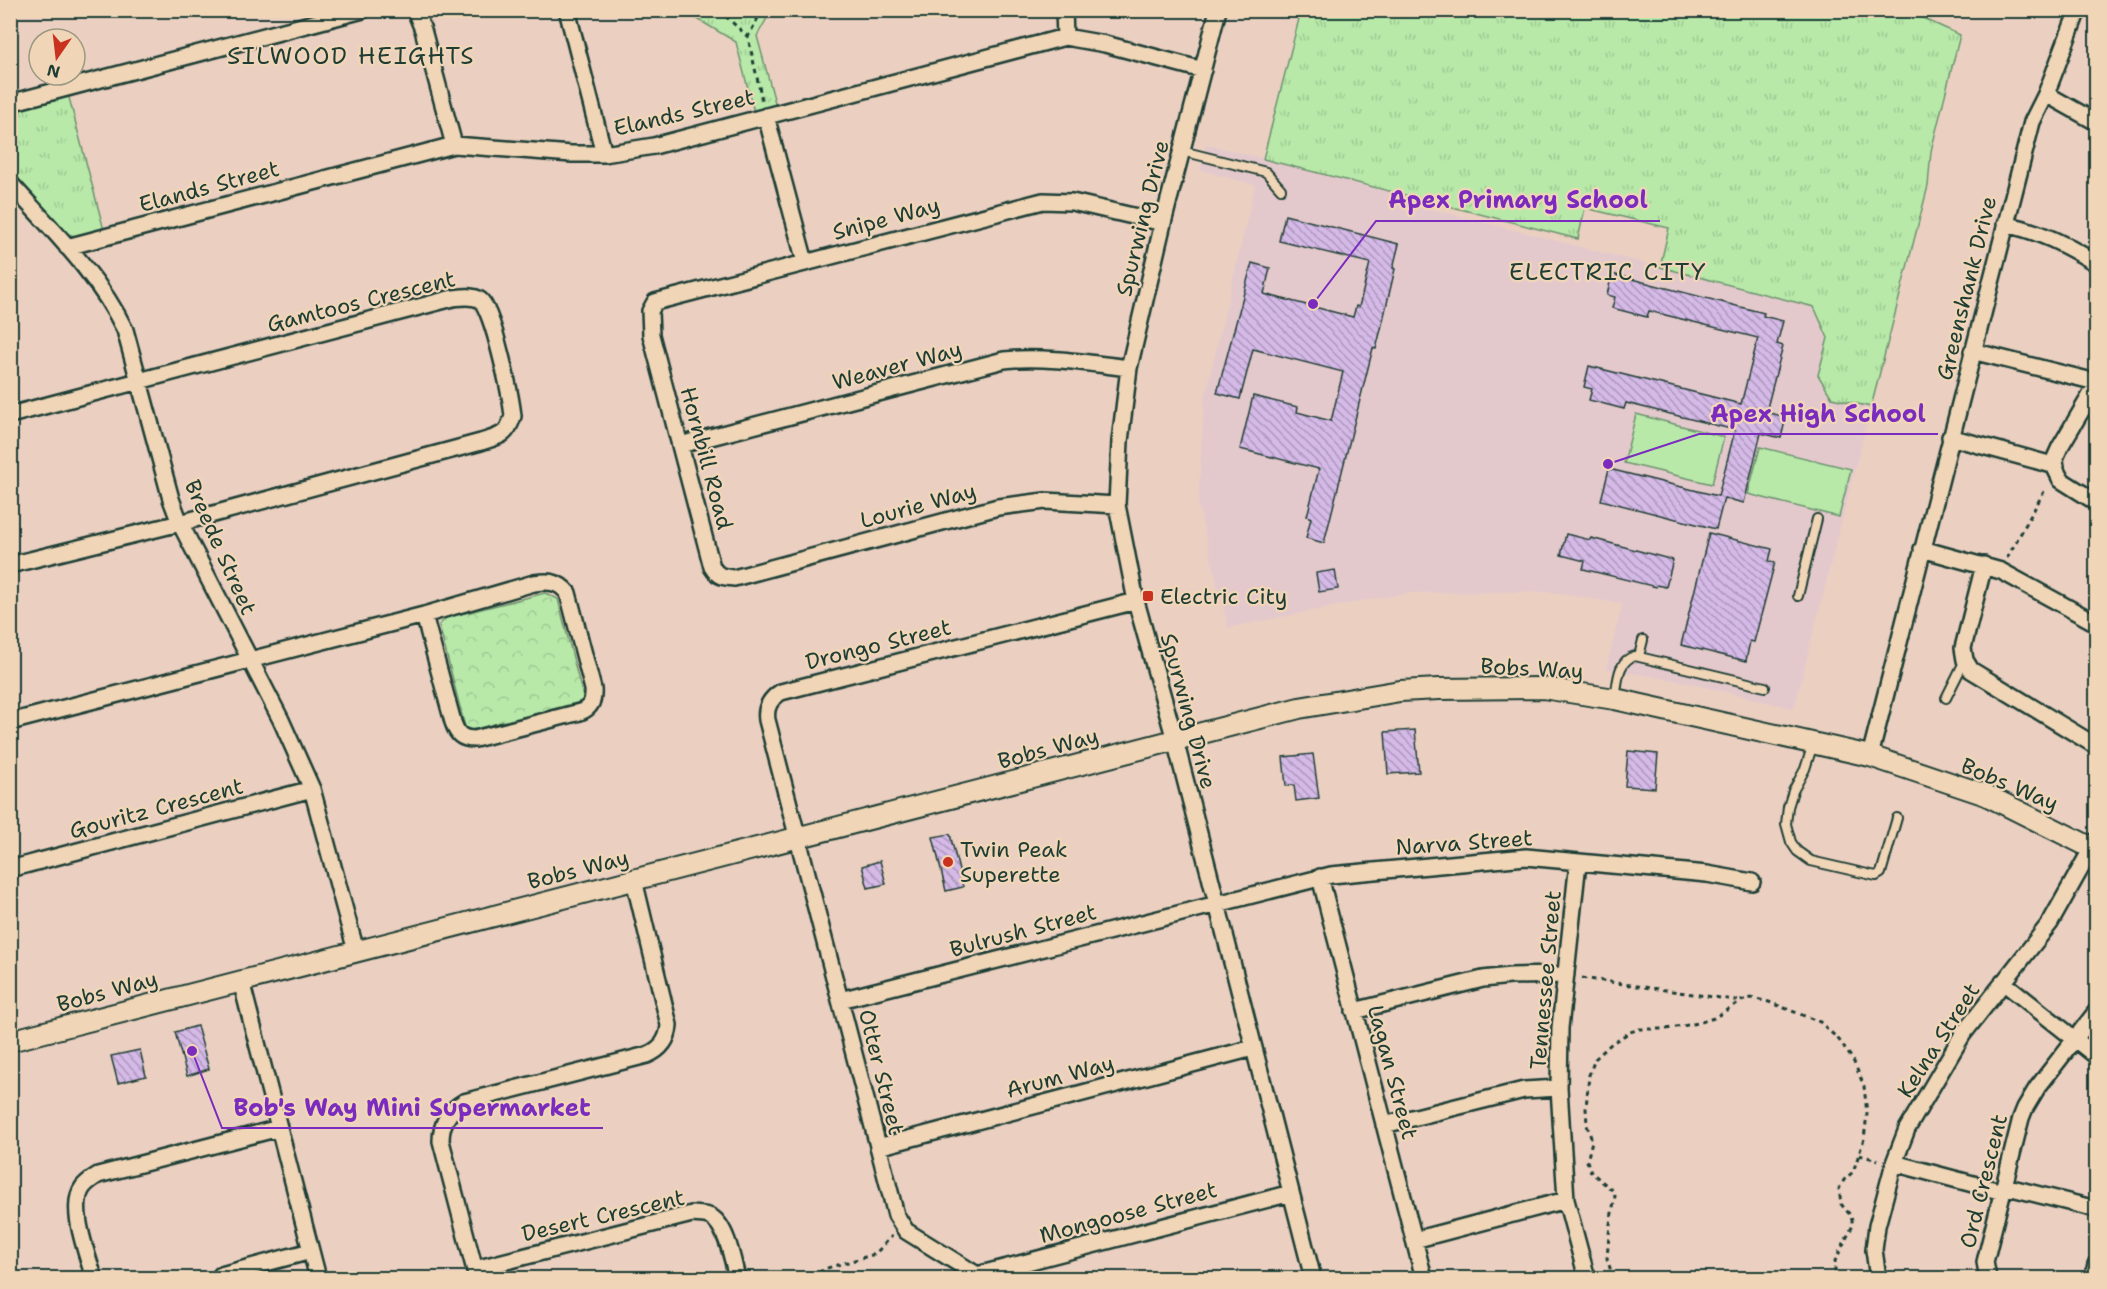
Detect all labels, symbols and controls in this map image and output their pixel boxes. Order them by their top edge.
north arrow [27,27,87,87]
district label: SILWOOD HEIGHTS [227,40,475,72]
text: N [45,59,62,83]
street label: Elands Street [611,82,758,143]
street label: Spurwing Drive [1109,137,1176,299]
street label: Elands Street [136,154,282,219]
callout: Apex Primary School [1376,179,1660,221]
text: Apex Primary School [1388,184,1648,216]
street label: Snipe Way [829,190,943,247]
street label: Greenshank Drive [1930,193,2003,383]
district label: ELECTRIC CITY [1509,256,1707,288]
street label: Gamtoos Crescent [264,264,458,339]
street label: Weaver Way [829,334,965,397]
street label: Hornbill Road [674,383,740,533]
callout: Apex High School [1699,392,1938,434]
text: Apex High School [1710,398,1926,430]
street label: Breede Street [178,475,263,619]
street label: Lourie Way [857,476,979,535]
place label: Electric City [1160,582,1287,611]
marker: Electric City [1141,589,1155,603]
street label: Drongo Street [802,612,954,677]
street label: Spurwing Drive [1154,630,1223,792]
street label: Bobs Way [1480,651,1584,686]
street label: Bobs Way [994,721,1102,776]
street label: Bobs Way [1957,751,2063,818]
street label: Gouritz Crescent [66,771,246,846]
street label: Narva Street [1395,823,1534,862]
place label: Twin Peak Superette [960,835,1068,889]
street label: Bobs Way [524,843,632,896]
marker: Twin Peak Superette [941,855,955,869]
street label: Tennessee Street [1523,889,1568,1071]
street label: Bulrush Street [947,897,1100,964]
street label: Bobs Way [53,964,161,1019]
street label: Kelna Street [1890,977,1986,1103]
street label: Lagan Street [1361,1002,1424,1143]
street label: Otter Street [852,1006,911,1138]
street label: Arum Way [1003,1048,1117,1105]
callout: Bob's Way Mini Supermarket [222,1086,603,1128]
text: Bob's Way Mini Supermarket [233,1092,591,1124]
street label: Ord Crescent [1953,1111,2014,1251]
street label: Mongoose Street [1036,1175,1220,1250]
street label: Desert Crescent [519,1183,687,1248]

